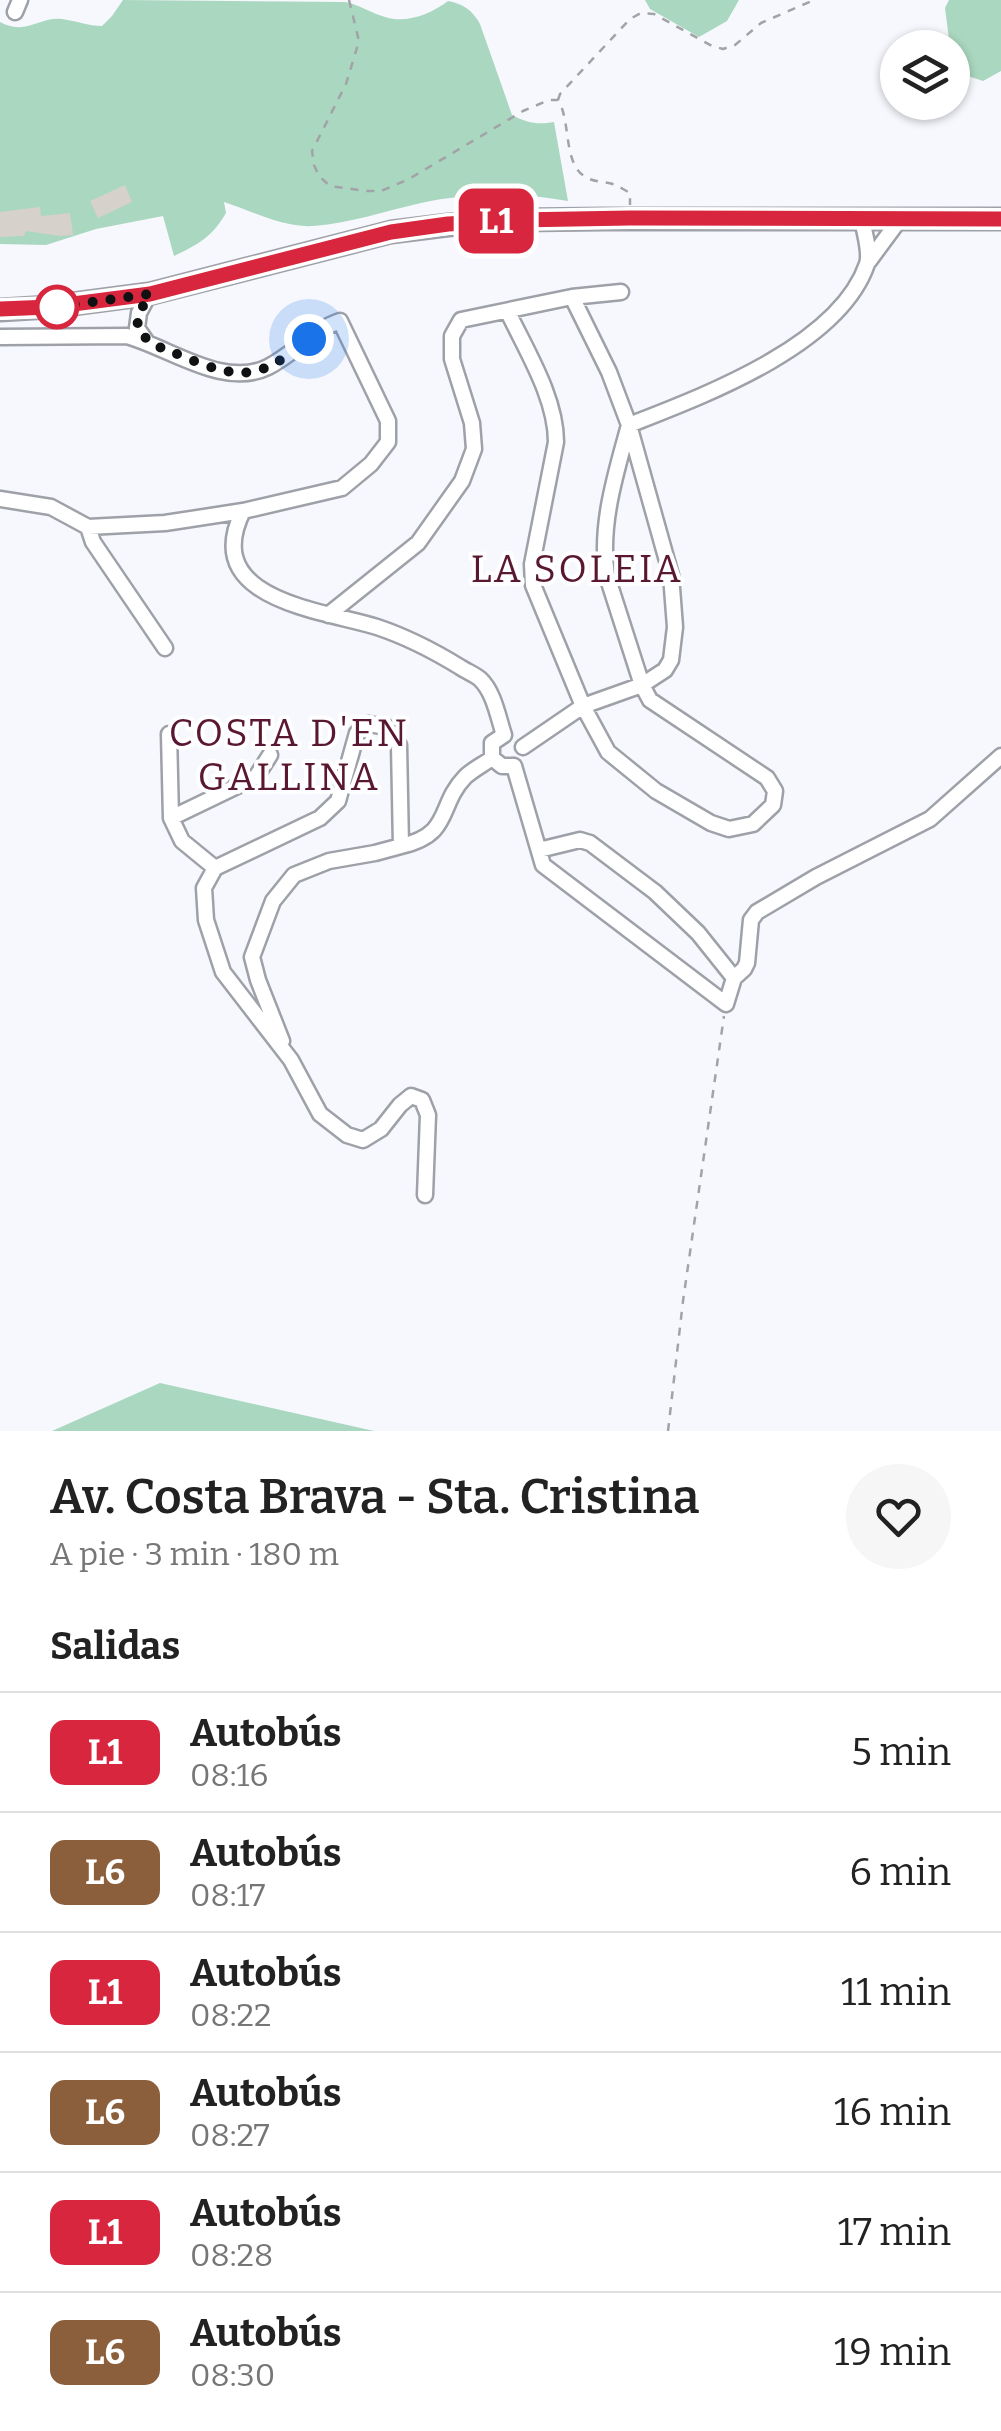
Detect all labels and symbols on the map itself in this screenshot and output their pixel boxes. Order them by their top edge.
line badge: L1 [451,188,541,254]
unlabelled marker [36,286,78,328]
your location [284,314,334,364]
district label: LA SOLEIA [471,546,683,592]
district label: COSTA D'EN GALLINA [169,710,409,800]

